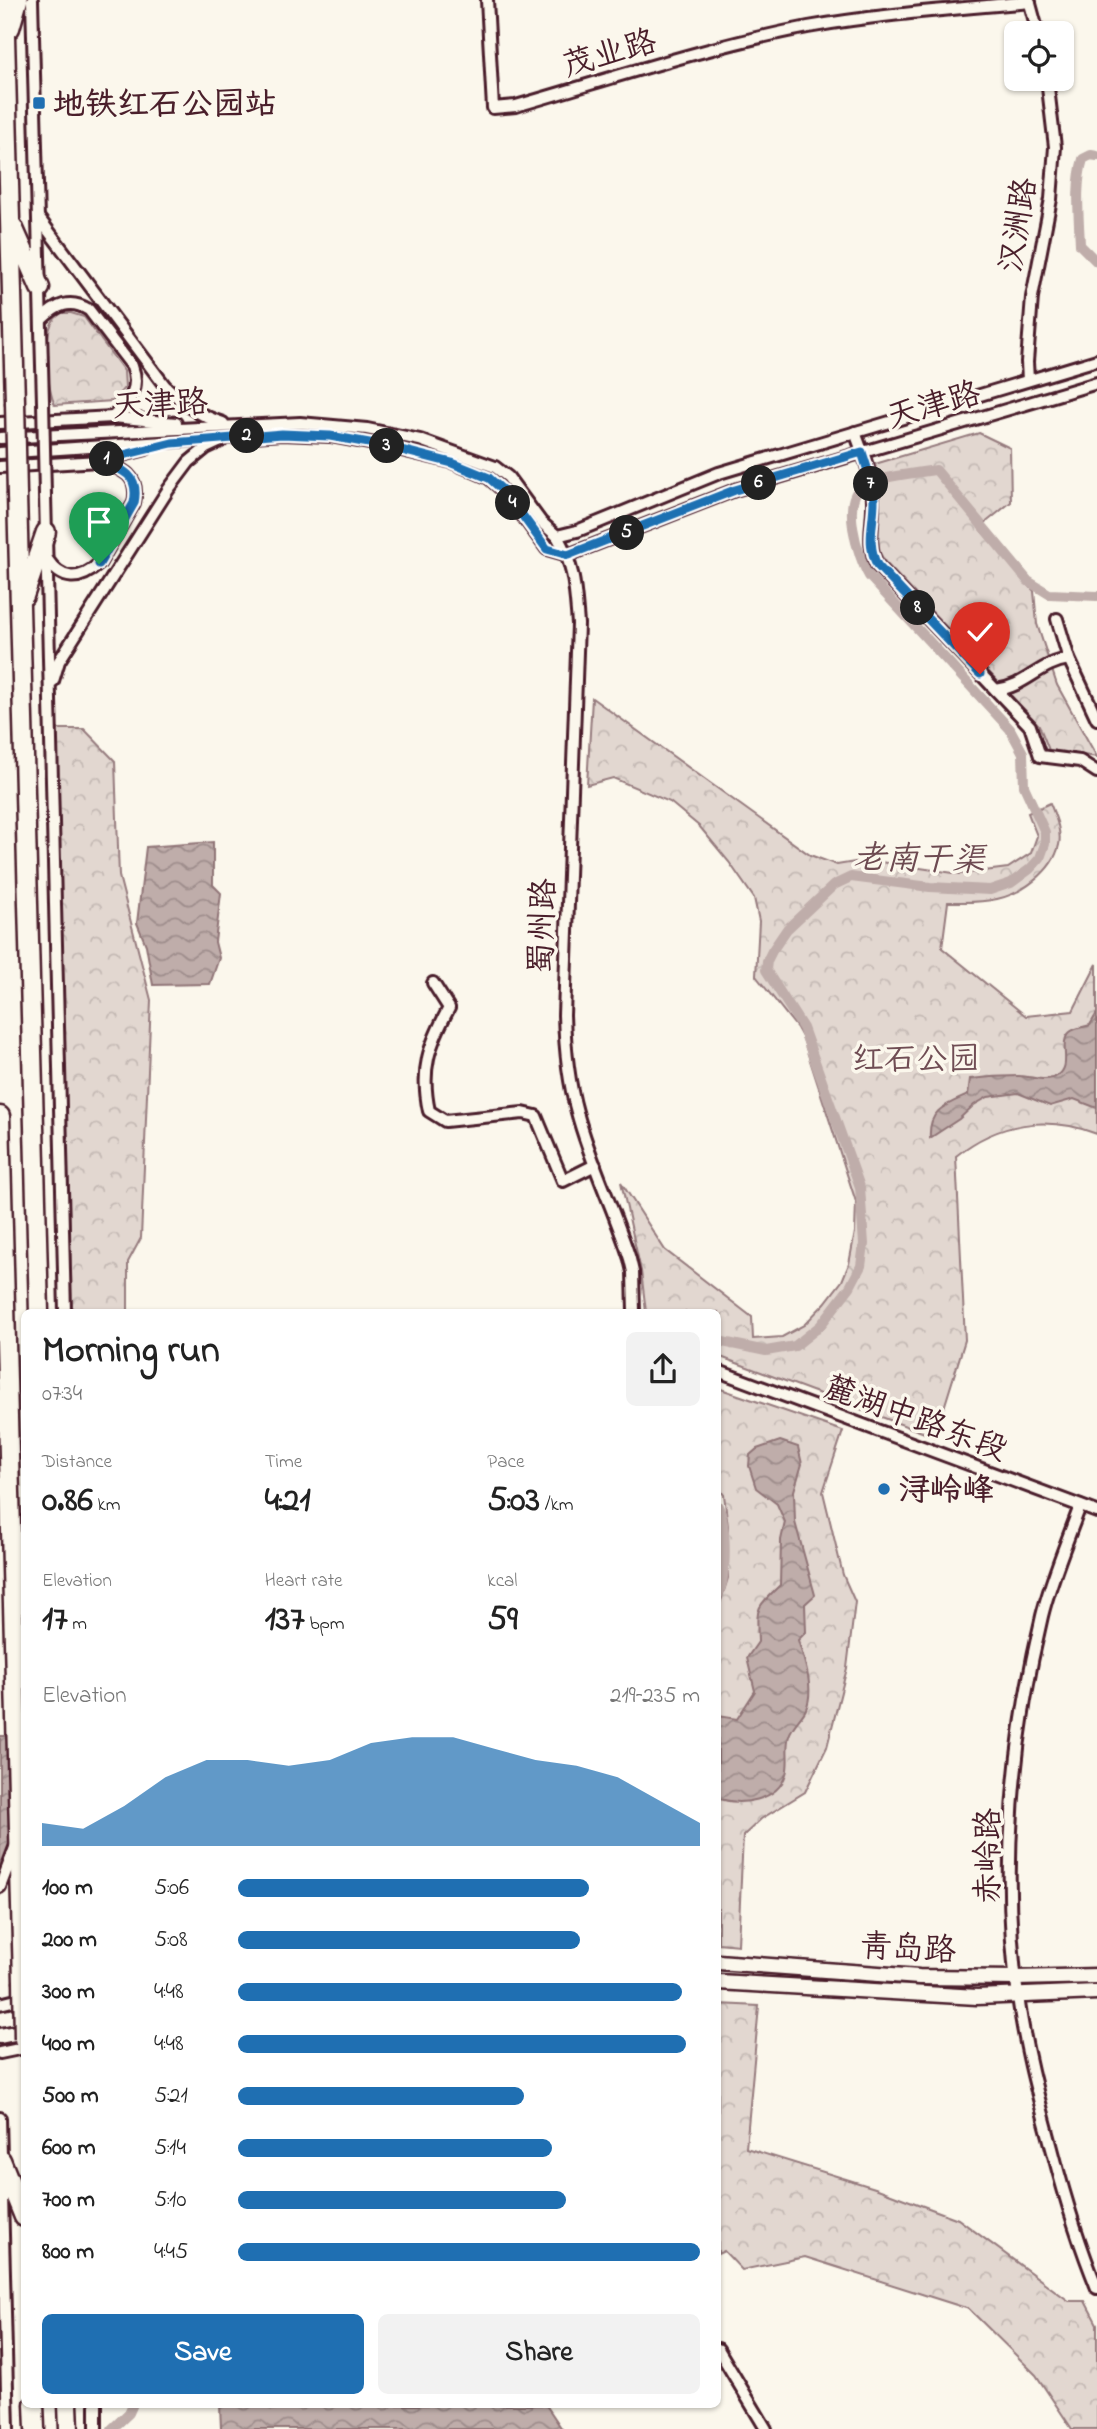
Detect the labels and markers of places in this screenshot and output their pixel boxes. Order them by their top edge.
place label: 地铁红石公园站 [53,83,277,130]
marker: 地铁红石公园站 [31,95,47,111]
pin: 2 [230,418,264,453]
pin: 3 [370,428,404,464]
pin: 1 [90,442,124,476]
pin: 6 [742,466,776,500]
pin: 7 [854,466,888,502]
pin: 4 [496,486,530,520]
pin [69,492,129,564]
pin: 5 [610,516,644,550]
pin: 8 [900,590,936,626]
pin [950,602,1010,674]
place label: 浔岭峰 [898,1469,994,1516]
marker: 浔岭峰 [876,1481,892,1497]

